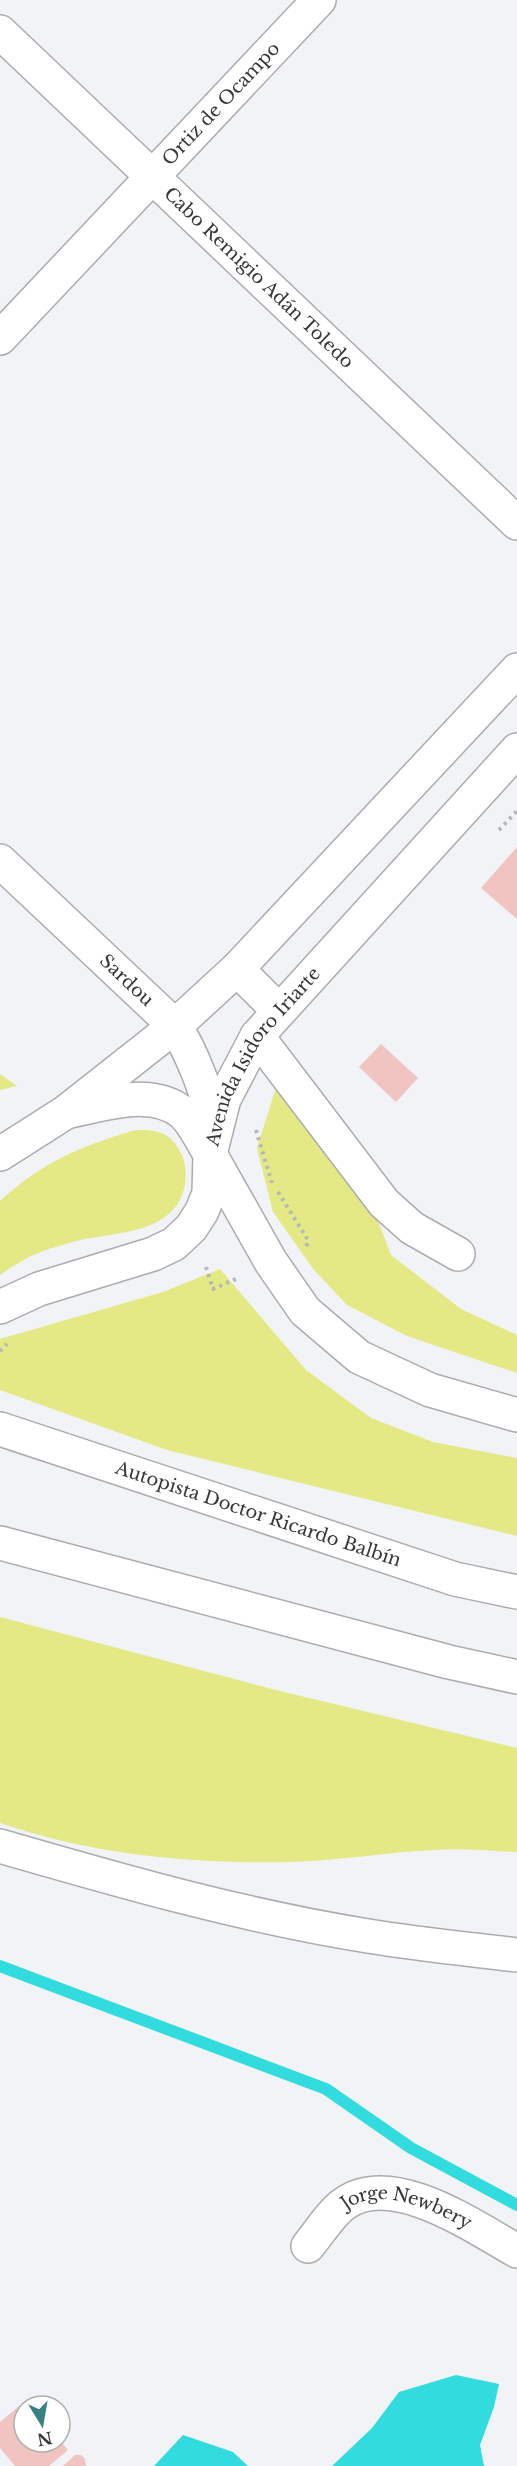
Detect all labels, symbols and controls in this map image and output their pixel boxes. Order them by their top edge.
street label: Ortiz de Ocampo [158,38,284,170]
street label: Cabo Remigio Adán Toledo [159,183,358,373]
street label: Sardou [95,950,158,1011]
street label: Avenida Isidoro Iriarte [201,963,325,1150]
street label: Autopista Doctor Ricardo Balbín [112,1457,404,1571]
street label: Jorge Newbery [335,2182,476,2234]
north arrow [12,2394,72,2454]
text: N [36,2427,54,2450]

